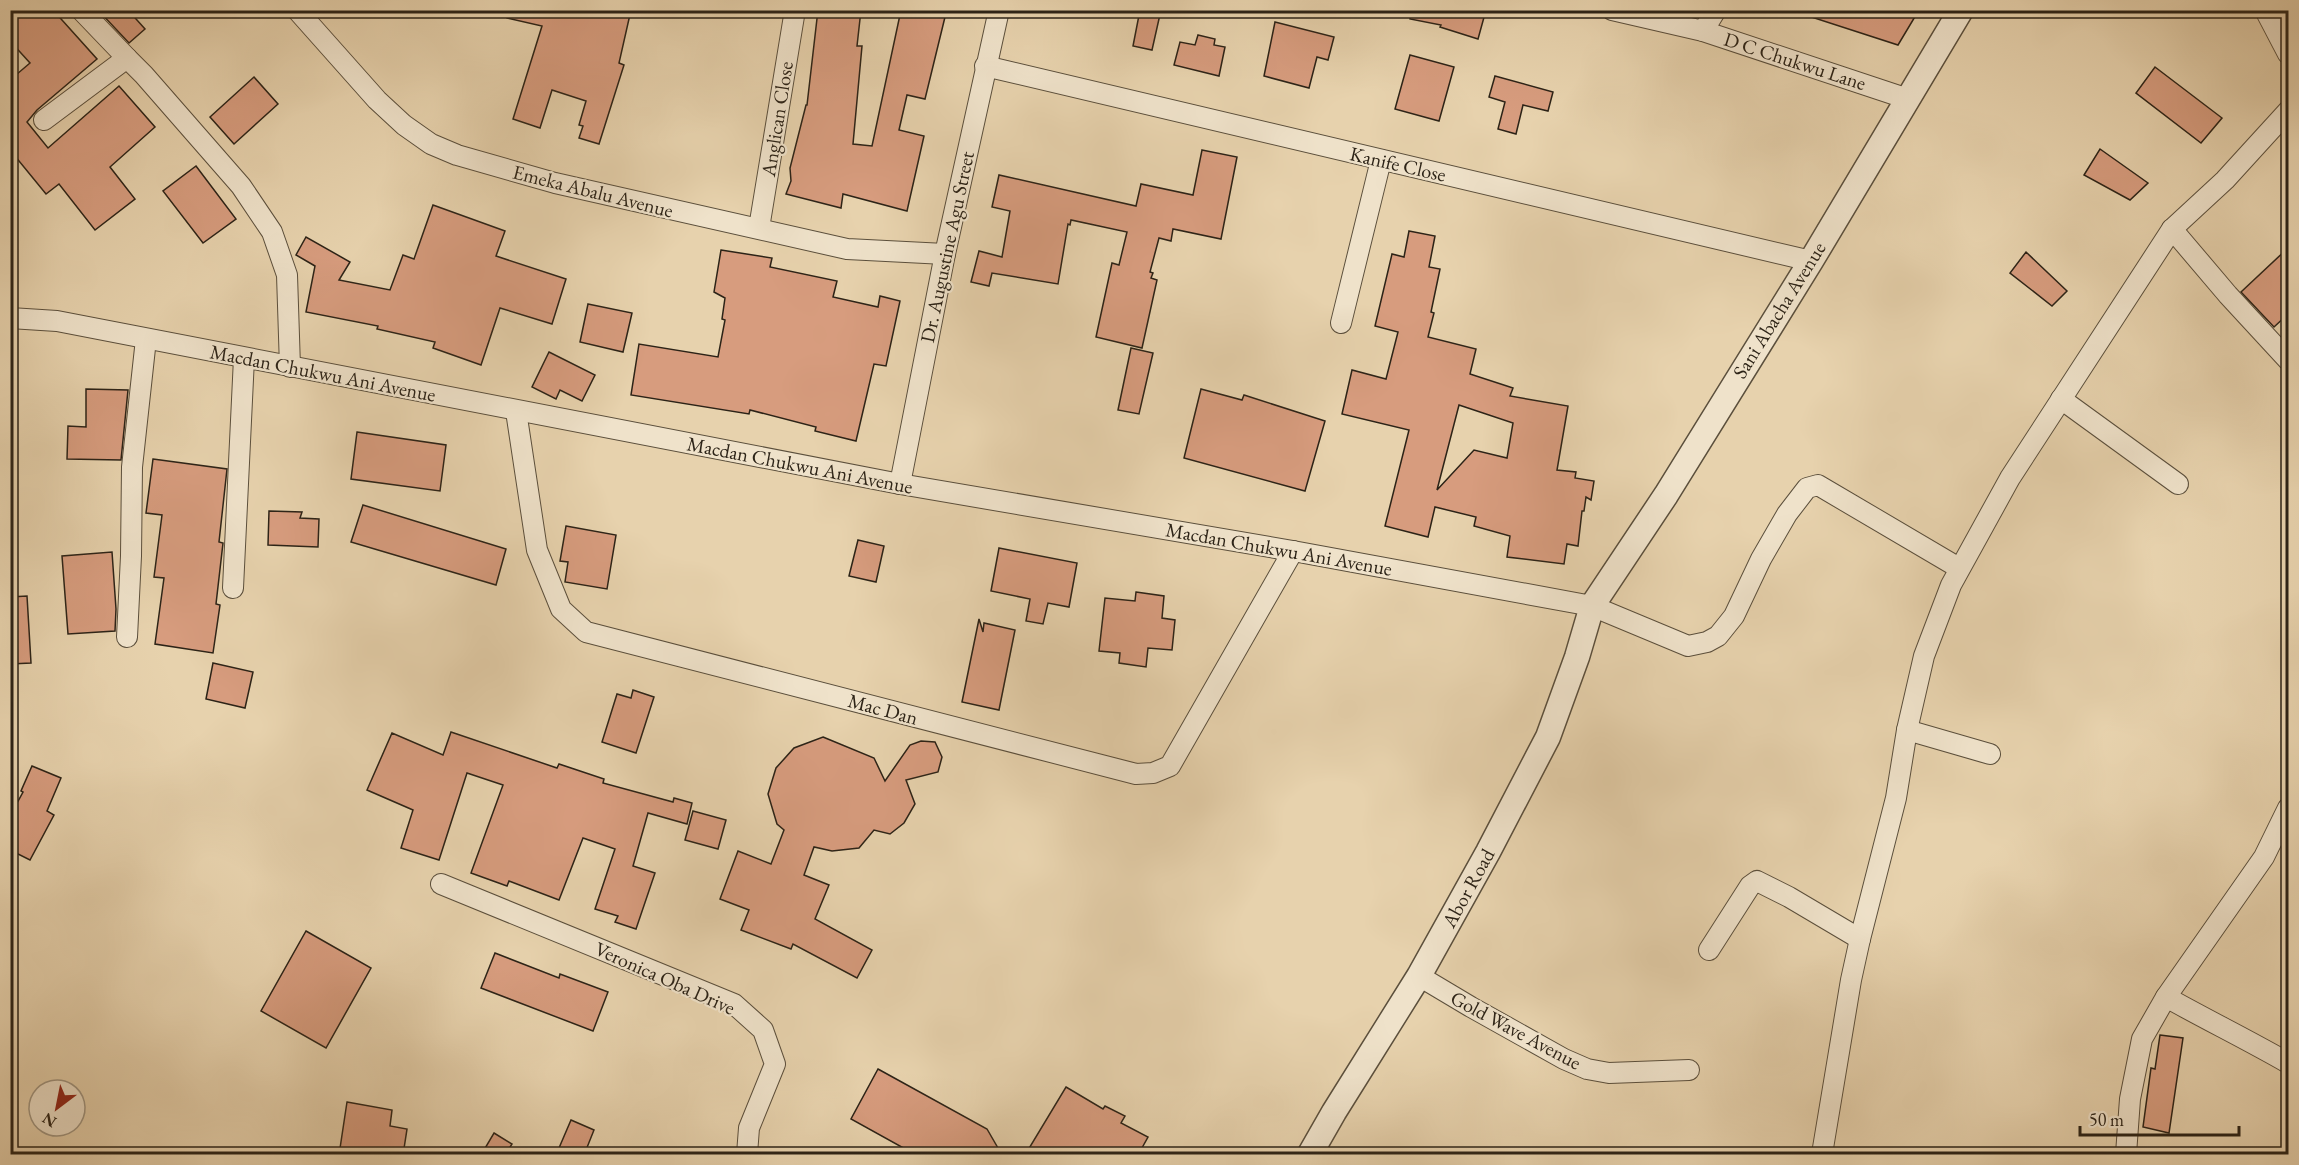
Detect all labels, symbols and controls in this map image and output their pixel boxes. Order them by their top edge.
street label: D C Chukwu Lane [1721,26,1870,96]
street label: Anglican Close [755,59,799,179]
street label: Kanife Close [1347,140,1449,188]
street label: Dr. Augustine Agu Street [914,148,980,345]
street label: Emeka Abalu Avenue [510,158,676,224]
street label: Sani Abacha Avenue [1727,237,1832,383]
street label: Macdan Chukwu Ani Avenue [208,338,438,408]
street label: Macdan Chukwu Ani Avenue [685,430,915,500]
street label: Macdan Chukwu Ani Avenue [1164,516,1394,582]
street label: Mac Dan [845,687,921,731]
street label: Abor Road [1435,843,1501,933]
street label: Veronica Oba Drive [591,935,739,1021]
street label: Gold Wave Avenue [1446,985,1586,1075]
north arrow [27,1078,87,1138]
scale bar [2080,1099,2239,1137]
text: N [38,1108,60,1133]
text: 50 m [2089,1108,2124,1131]

